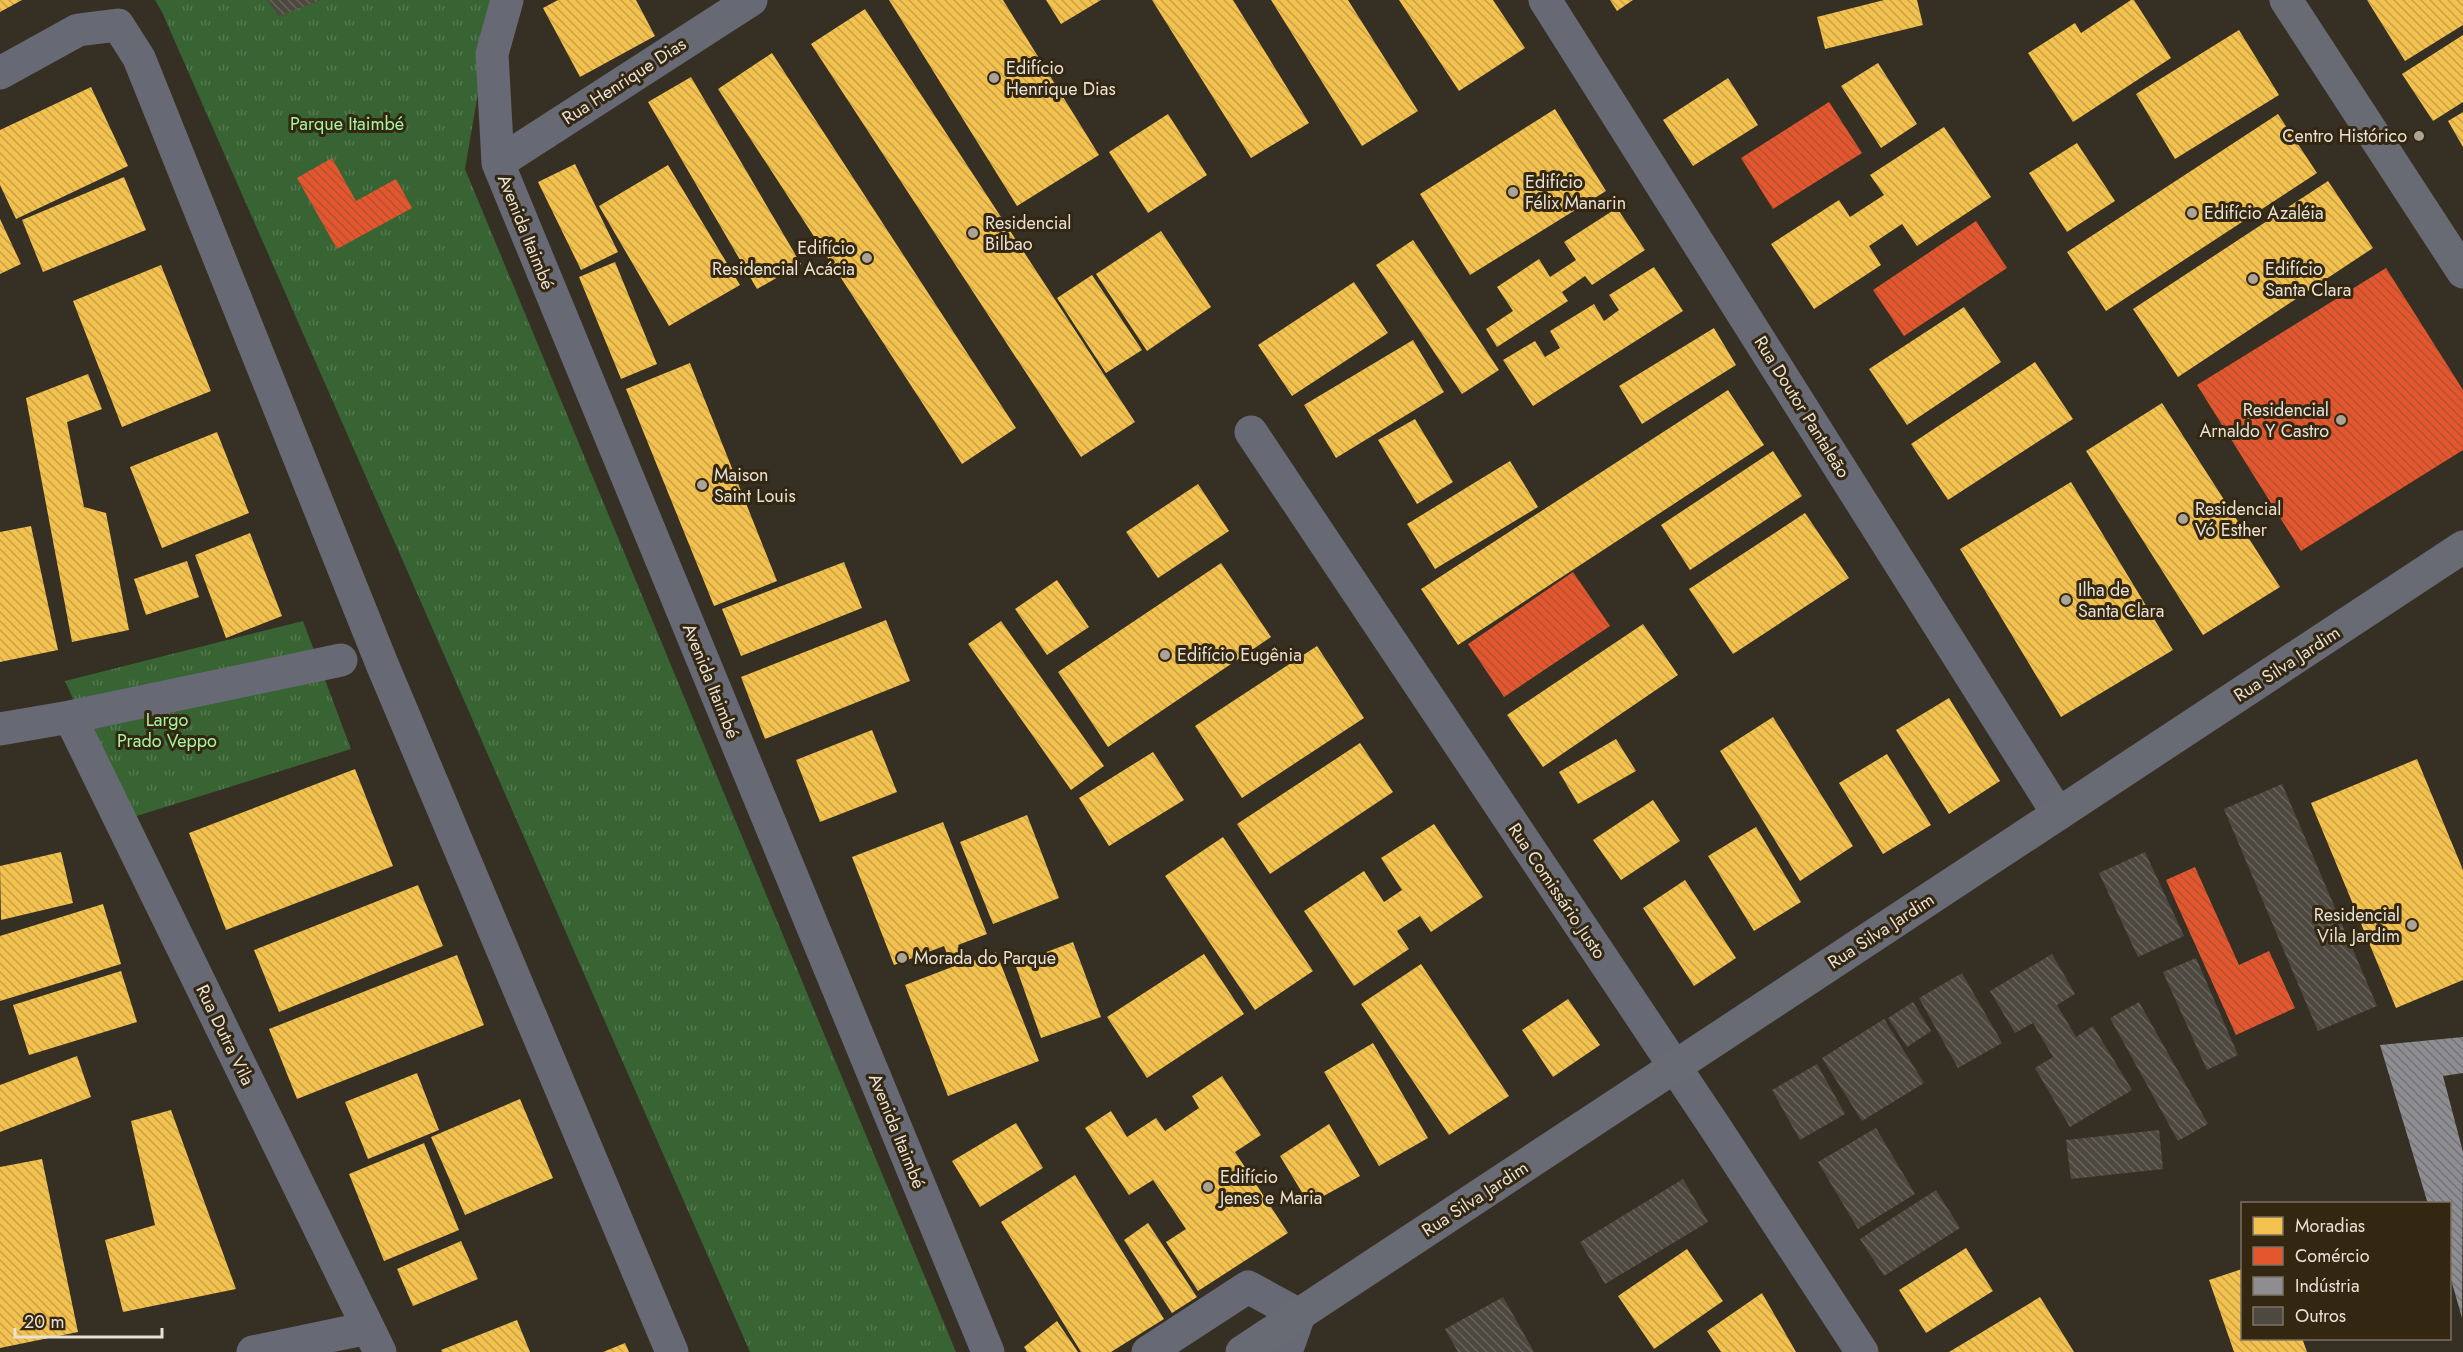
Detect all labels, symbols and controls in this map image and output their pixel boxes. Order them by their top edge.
street label: Rua Henrique Dias [557,31,691,131]
place label: Edifício Henrique Dias [1006,55,1116,102]
marker: Edifício Henrique Dias [987,71,1001,85]
park label: Parque Itaimbé [290,111,404,137]
place label: Centro Histórico [2282,123,2407,149]
marker: Centro Histórico [2412,129,2426,143]
place label: Edifício Félix Manarin [1525,169,1626,216]
street label: Avenida Itaimbé [491,171,561,293]
marker: Edifício Félix Manarin [1506,185,1520,199]
place label: Edifício Azaléia [2204,200,2324,226]
marker: Edifício Azaléia [2185,206,2199,220]
place label: Residencial Bilbao [985,210,1071,257]
marker: Residencial Bilbao [966,226,980,240]
place label: Edifício Residencial Acácia [712,235,855,282]
marker: Edifício Residencial Acácia [860,251,874,265]
place label: Edifício Santa Clara [2265,256,2351,303]
marker: Edifício Santa Clara [2246,272,2260,286]
street label: Rua Doutor Pantaleão [1748,331,1856,483]
place label: Residencial Arnaldo Y Castro [2199,397,2329,444]
marker: Residencial Arnaldo Y Castro [2334,413,2348,427]
place label: Maison Saint Louis [714,462,796,509]
marker: Maison Saint Louis [695,478,709,492]
place label: Residencial Vó Esther [2195,496,2281,543]
marker: Residencial Vó Esther [2176,512,2190,526]
place label: Ilha de Santa Clara [2078,577,2164,624]
marker: Ilha de Santa Clara [2059,593,2073,607]
street label: Avenida Itaimbé [676,620,746,742]
street label: Rua Silva Jardim [2229,620,2345,708]
place label: Edifício Eugênia [1177,642,1302,668]
marker: Edifício Eugênia [1158,648,1172,662]
park label: Largo Prado Veppo [117,707,217,754]
street label: Rua Comissário Justo [1502,818,1612,964]
street label: Rua Silva Jardim [1823,887,1939,975]
place label: Residencial Vila Jardim [2314,902,2400,949]
marker: Residencial Vila Jardim [2405,918,2419,932]
place label: Morada do Parque [914,945,1056,971]
marker: Morada do Parque [895,951,909,965]
street label: Rua Dutra Vila [189,980,261,1090]
street label: Avenida Itaimbé [862,1070,932,1192]
street label: Rua Silva Jardim [1417,1155,1533,1243]
place label: Edifício Jenes e Maria [1218,1164,1322,1211]
marker: Edifício Jenes e Maria [1201,1180,1215,1194]
legend [2241,1202,2451,1340]
text: Moradias [2295,1213,2365,1239]
text: Comércio [2295,1243,2370,1269]
text: Indústria [2295,1273,2360,1299]
scale bar [15,1301,162,1339]
text: Outros [2295,1303,2346,1329]
text: 20 m [24,1309,64,1335]

